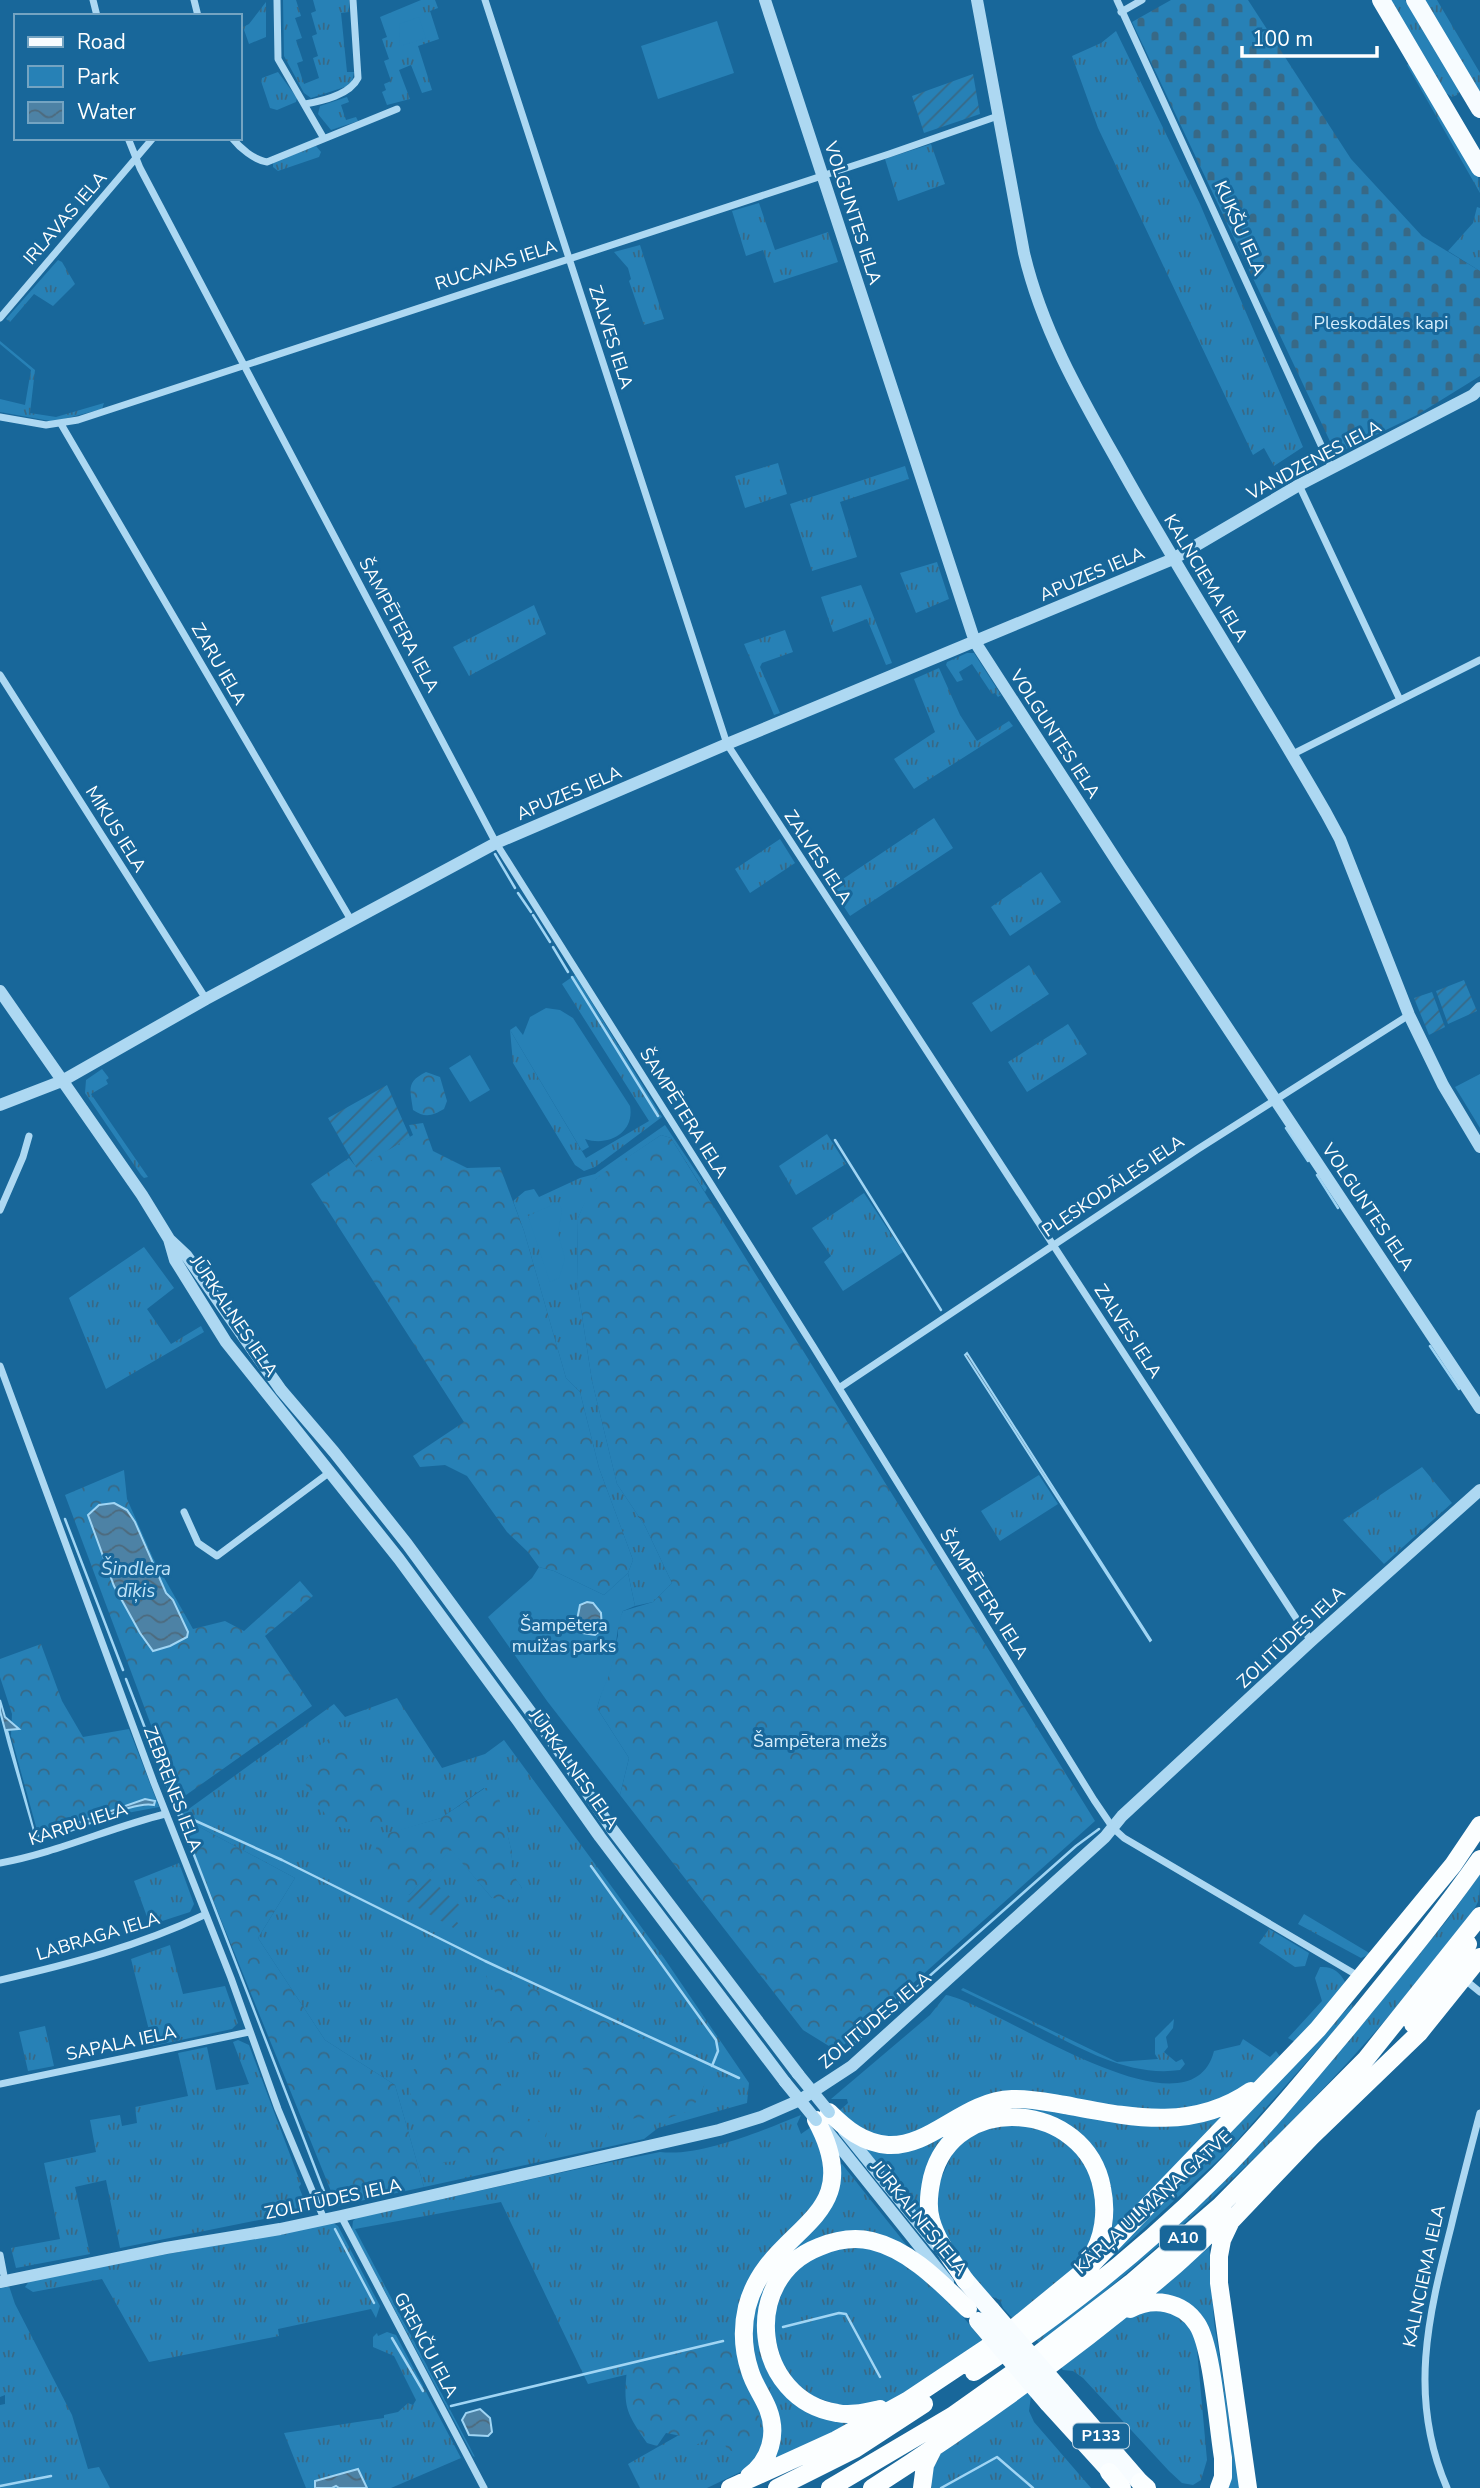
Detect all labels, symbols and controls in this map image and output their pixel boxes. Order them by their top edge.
legend [14,14,242,140]
scale bar [1242,14,1377,58]
text: 100 m [1252,25,1313,53]
text: Road [77,28,126,56]
text: Park [77,63,119,91]
text: Water [77,98,136,126]
street label: VOLGUNTES IELA [818,137,887,288]
street label: IRLAVAS IELA [18,166,112,270]
street label: KUKŠU IELA [1208,177,1272,279]
street label: RUCAVAS IELA [432,234,560,296]
street label: ZALVES IELA [583,282,639,392]
park label: Pleskodāles kapi [1314,311,1448,335]
street label: VANDZENES IELA [1242,414,1385,506]
street label: KALNCIEMA IELA [1158,510,1254,646]
street label: APUZES IELA [1036,541,1148,607]
street label: ŠAMPĒTERA IELA [353,553,445,697]
street label: ZARU IELA [186,619,252,709]
street label: VOLGUNTES IELA [1004,664,1106,803]
street label: APUZES IELA [513,760,625,826]
street label: MIKUS IELA [80,781,152,877]
street label: ZALVES IELA [779,805,857,909]
street label: ŠAMPĒTERA IELA [634,1043,734,1183]
street label: PLESKODĀLES IELA [1037,1129,1189,1243]
street label: VOLGUNTES IELA [1316,1138,1420,1275]
street label: JŪRKALNES IELA [184,1250,284,1381]
street label: ZALVES IELA [1089,1279,1167,1383]
street label: ŠAMPĒTERA IELA [934,1524,1034,1664]
water label: Šindlera dīķis [101,1556,171,1604]
street label: ZOLITŪDES IELA [1232,1581,1350,1693]
park label: Šampētera muižas parks [512,1613,616,1658]
street label: JŪRKALNES IELA [523,1703,624,1834]
street label: ZEBRENES IELA [138,1723,208,1855]
park label: Šampētera mežs [753,1729,887,1753]
street label: KARPU IELA [25,1797,131,1851]
street label: LABRAGA IELA [33,1906,163,1966]
street label: ZOLITŪDES IELA [814,1966,936,2074]
street label: SAPALA IELA [64,2020,178,2066]
street label: KĀRĻA ULMAŅA GATVE [1069,2125,1237,2279]
street label: JŪRKALNES IELA [864,2155,973,2281]
street label: ZOLITŪDES IELA [262,2173,404,2225]
street label: KALNCIEMA IELA [1397,2203,1451,2349]
road number: A10 [1160,2226,1206,2250]
street label: GRENČU IELA [388,2288,464,2402]
road number: P133 [1073,2424,1129,2448]

